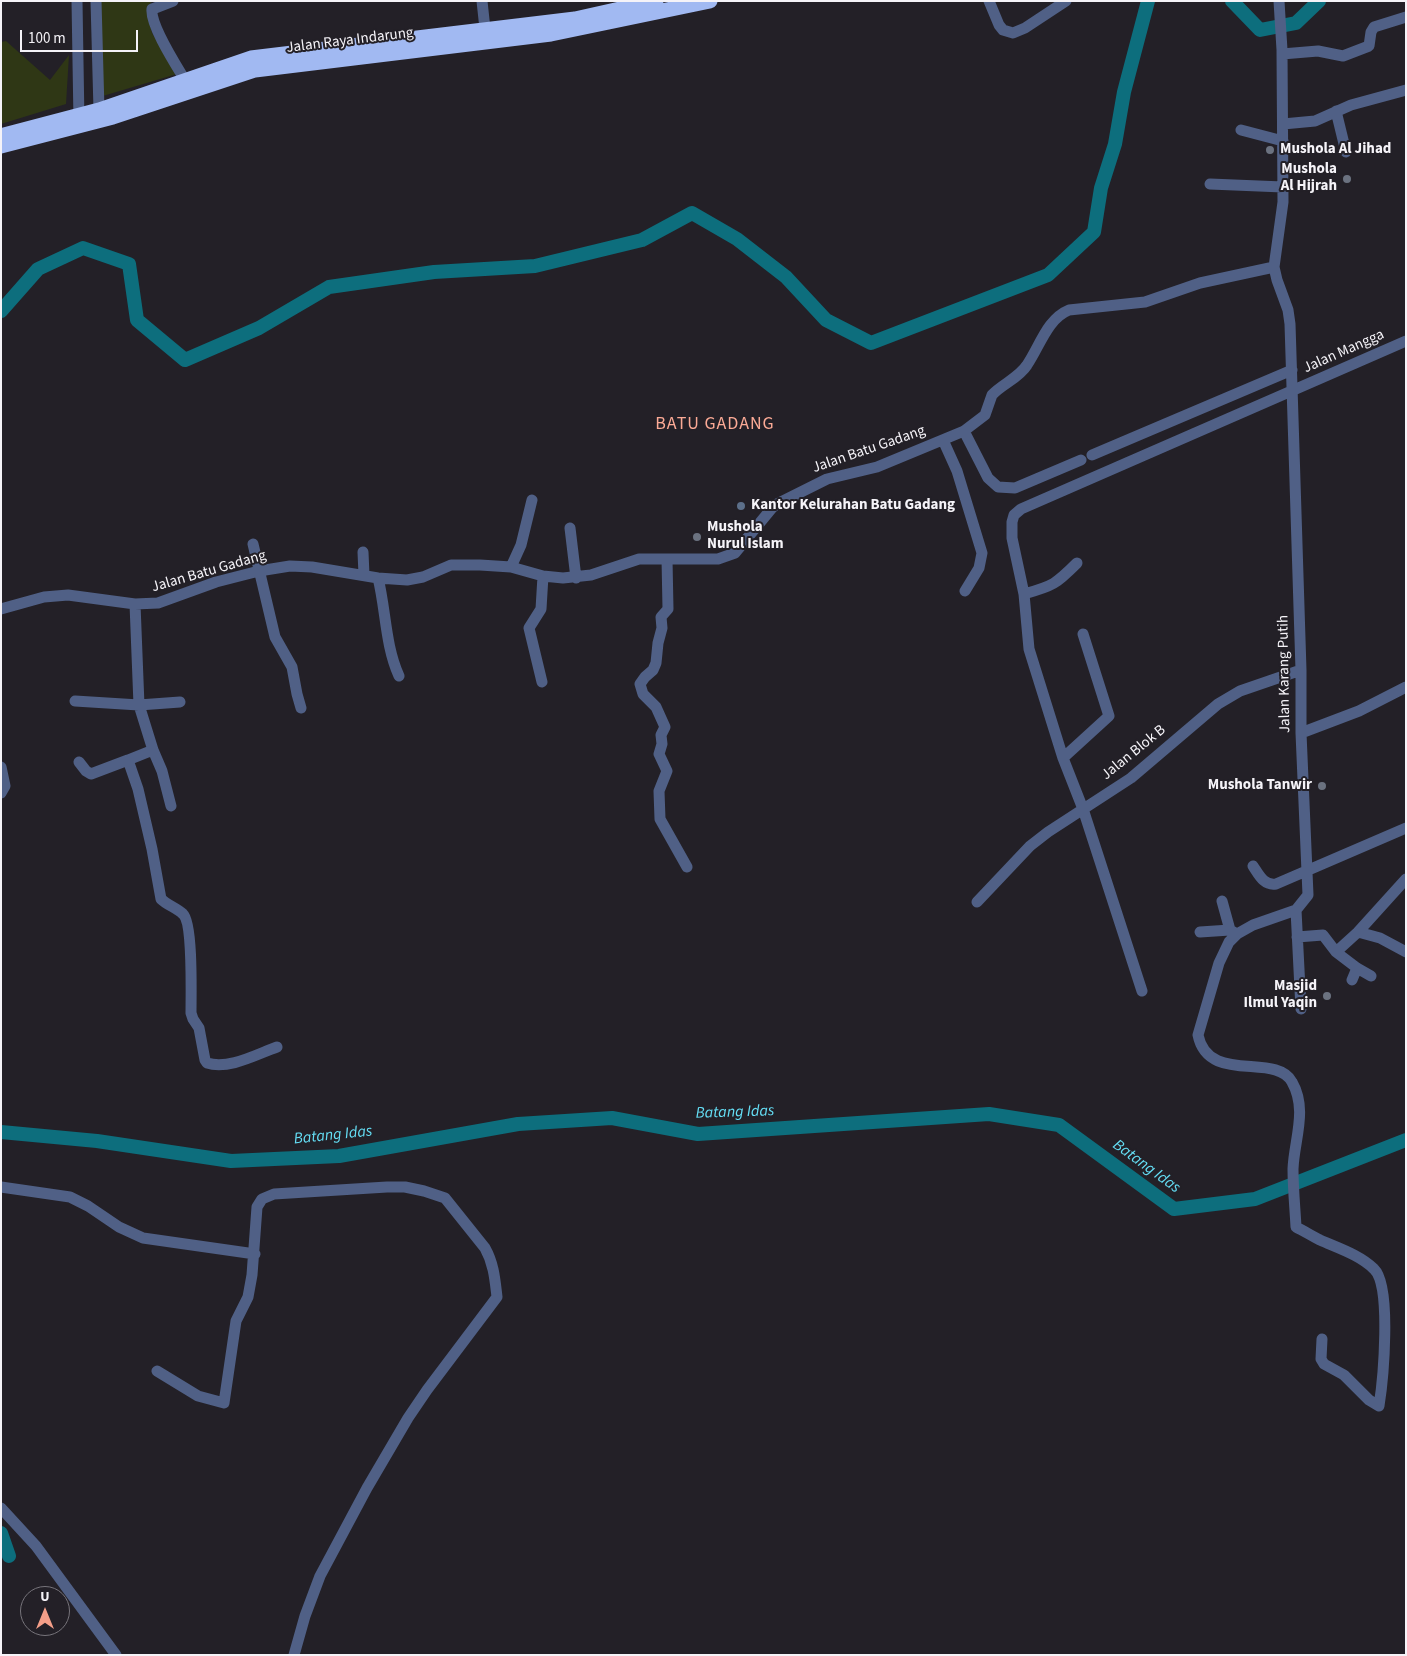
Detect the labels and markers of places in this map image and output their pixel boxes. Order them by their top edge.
place label: Mushola Al Jihad [1280,141,1391,159]
marker: Mushola Al Jihad [1264,144,1276,156]
place label: Mushola Al Hijrah [1281,161,1337,196]
marker: Mushola Al Hijrah [1341,173,1353,185]
place label: Kantor Kelurahan Batu Gadang [751,497,955,515]
marker: Kantor Kelurahan Batu Gadang [735,500,747,512]
place label: Mushola Nurul Islam [707,519,783,554]
marker: Mushola Nurul Islam [691,531,703,543]
place label: Mushola Tanwir [1208,777,1312,795]
marker: Mushola Tanwir [1316,780,1328,792]
place label: Masjid Ilmul Yaqin [1244,978,1317,1013]
marker: Masjid Ilmul Yaqin [1321,990,1333,1002]

